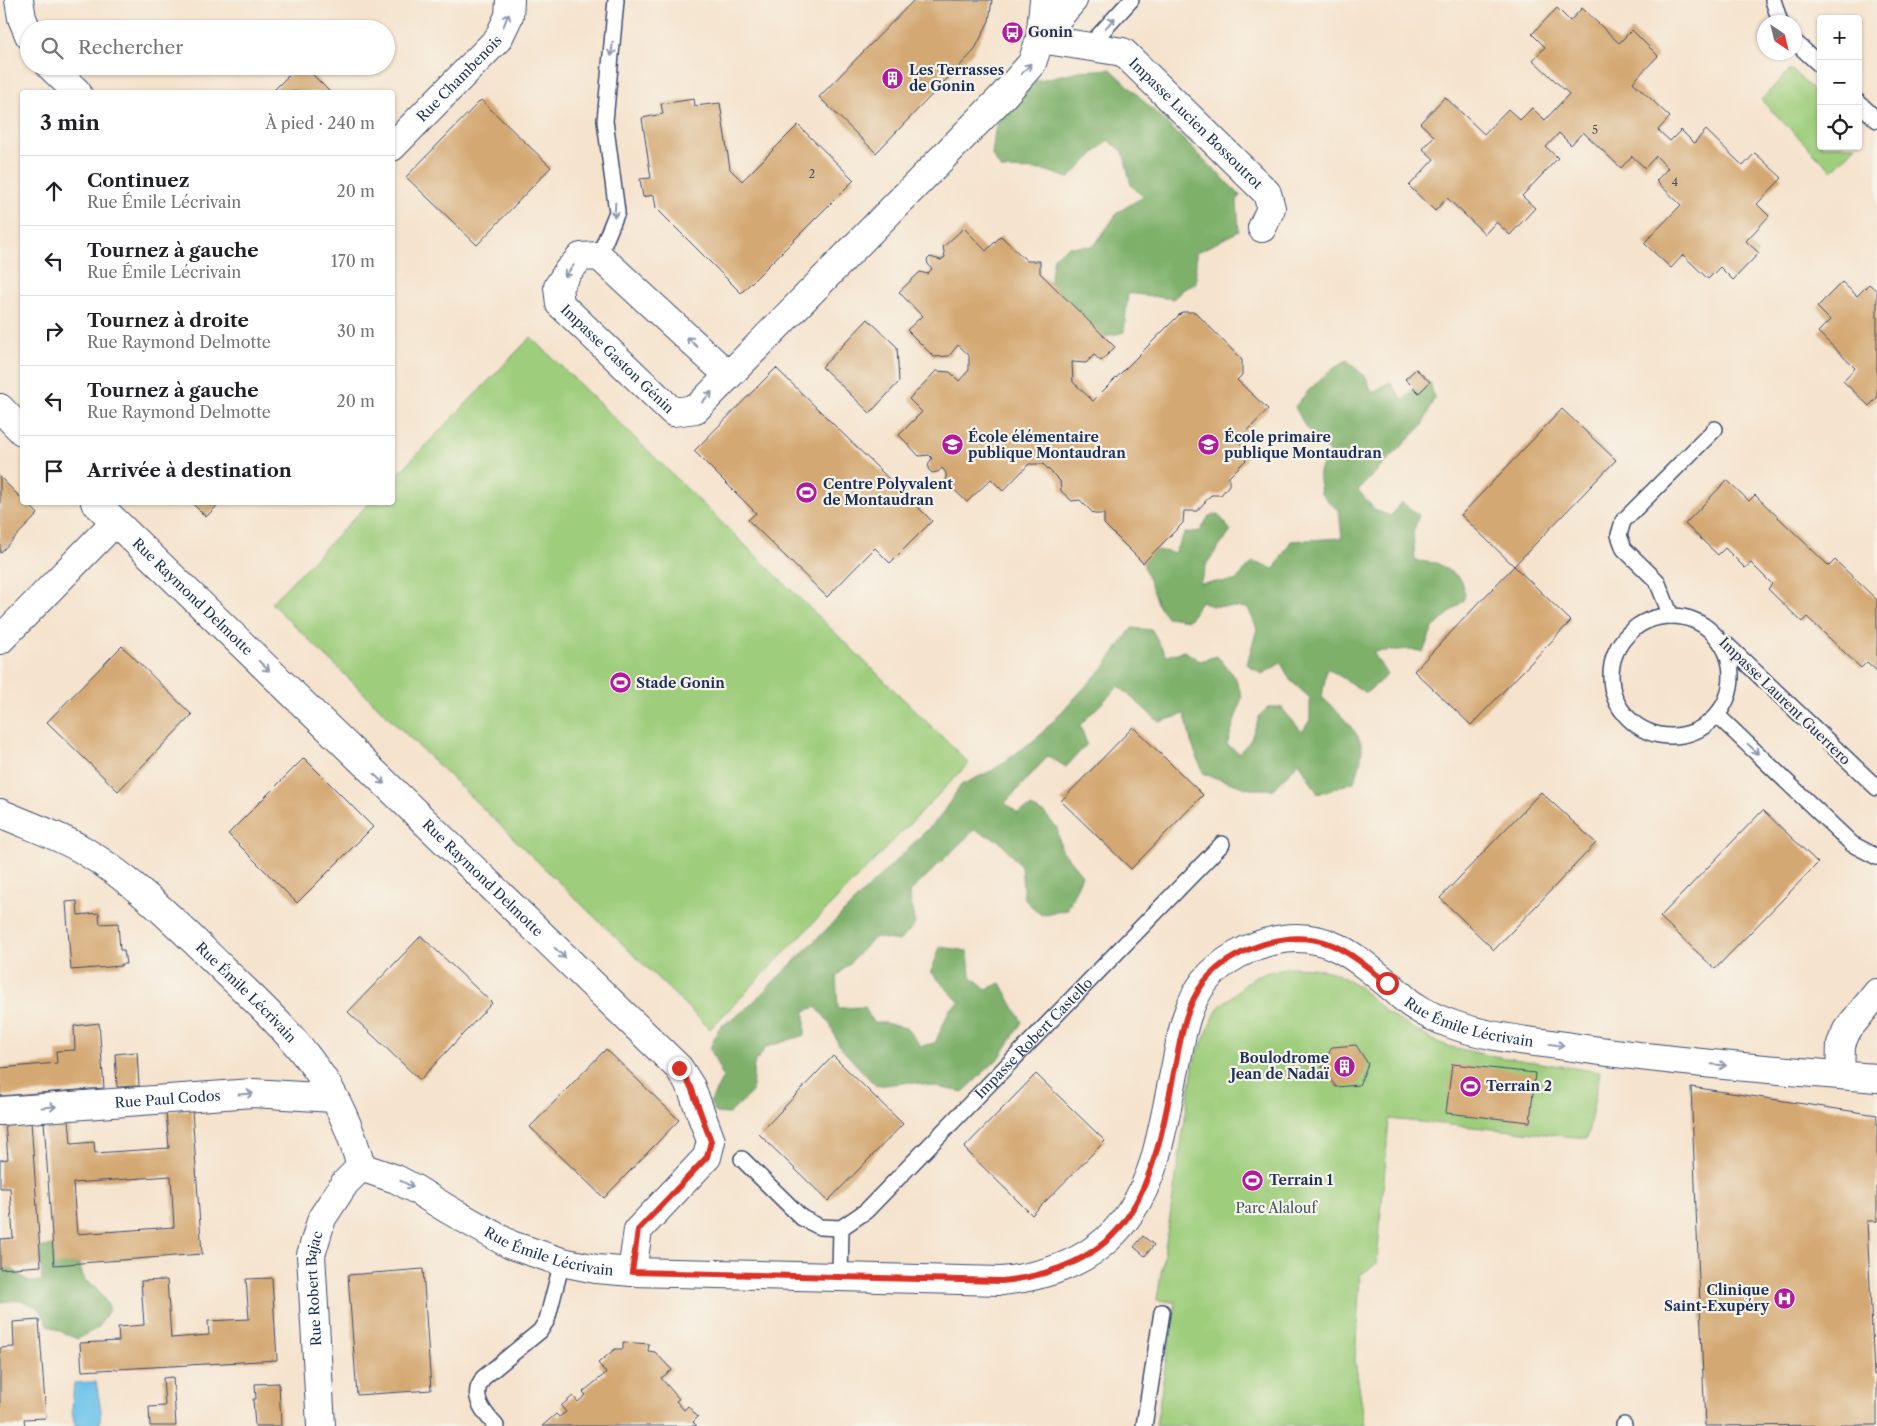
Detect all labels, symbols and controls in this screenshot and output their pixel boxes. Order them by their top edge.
one-way arrow [502,13,511,28]
north arrow [1757,15,1802,60]
map controls [1817,15,1862,150]
button: + [1817,15,1862,60]
one-way arrow [1104,17,1115,30]
search box [20,20,395,75]
bus stop icon: Gonin [1000,20,1024,44]
place label: Gonin [1028,23,1073,41]
street label: Rue Chambenois [413,31,506,126]
icon: search [38,34,66,62]
text: Rechercher [78,36,183,59]
one-way arrow [607,40,616,56]
street label: Impasse Lucien Bossoutrot [1125,54,1266,193]
button: − [1817,60,1862,105]
place label: Les Terrasses de Gonin [909,61,1004,95]
one-way arrow [1020,63,1032,76]
building icon: Les Terrasses de Gonin [881,66,905,90]
button: locate [1817,105,1862,150]
text: 3 min [40,110,100,135]
text: À pied · 240 m [265,113,375,133]
house number: 5 [1592,123,1598,137]
house number: 2 [809,167,815,181]
text: Continuez [87,169,189,192]
house number: 4 [1672,175,1678,189]
icon: ahead [40,177,68,205]
text: 20 m [336,181,375,201]
text: Rue Émile Lécrivain [87,192,241,212]
one-way arrow [611,201,620,217]
text: Tournez à gauche [87,239,259,262]
icon: left [40,247,68,275]
text: 170 m [331,251,375,271]
text: Rue Émile Lécrivain [87,262,241,282]
one-way arrow [564,264,575,277]
street label: Impasse Gaston Génin [557,301,678,417]
text: Tournez à droite [87,309,249,332]
icon: right [40,317,68,345]
text: 30 m [337,321,375,341]
text: Rue Raymond Delmotte [87,332,271,352]
one-way arrow [686,336,699,348]
text: Tournez à gauche [87,379,259,402]
icon: left [40,387,68,415]
text: 20 m [336,391,375,411]
one-way arrow [701,391,713,404]
text: Rue Raymond Delmotte [87,402,271,422]
place label: École élémentaire publique Montaudran [968,427,1126,462]
place label: École primaire publique Montaudran [1224,427,1382,462]
school or university icon: École élémentaire publique Montaudran [940,433,964,457]
school or university icon: École primaire publique Montaudran [1196,433,1220,457]
icon: arrive [40,457,68,485]
text: Arrivée à destination [87,459,292,482]
place label: Centre Polyvalent de Montaudran [823,475,953,509]
sports icon: Centre Polyvalent de Montaudran [795,480,819,504]
street label: Rue Raymond Delmotte [129,534,257,659]
street label: Impasse Laurent Guerrero [1716,633,1854,769]
one-way arrow [257,659,269,671]
sports icon: Stade Gonin [608,671,632,695]
place label: Stade Gonin [636,674,725,692]
one-way arrow [1746,743,1759,755]
one-way arrow [373,773,385,785]
street label: Rue Raymond Delmotte [419,815,547,940]
street label: Rue Émile Lécrivain [192,938,301,1047]
one-way arrow [553,947,566,959]
route start [1376,972,1399,995]
street label: Impasse Robert Castello [971,974,1096,1102]
street label: Rue Émile Lécrivain [1401,993,1535,1051]
one-way arrow [1549,1040,1565,1050]
place label: Boulodrome Jean de Nadaï [1228,1049,1330,1083]
building icon: Boulodrome Jean de Nadaï [1333,1054,1357,1078]
route end [668,1057,691,1080]
one-way arrow [1710,1060,1726,1070]
sports icon: Terrain 2 [1458,1074,1482,1098]
place label: Terrain 2 [1486,1077,1552,1095]
street label: Rue Paul Codos [114,1086,221,1112]
one-way arrow [237,1089,253,1098]
one-way arrow [40,1103,56,1112]
sports icon: Terrain 1 [1241,1168,1265,1192]
place label: Terrain 1 [1269,1171,1334,1189]
one-way arrow [399,1179,414,1189]
park label: Parc Alalouf [1236,1199,1318,1217]
street label: Rue Émile Lécrivain [481,1223,614,1279]
street label: Rue Robert Bajac [302,1229,327,1347]
place label: Clinique Saint-Exupéry [1664,1281,1769,1315]
hospital icon: Clinique Saint-Exupéry [1773,1286,1797,1310]

